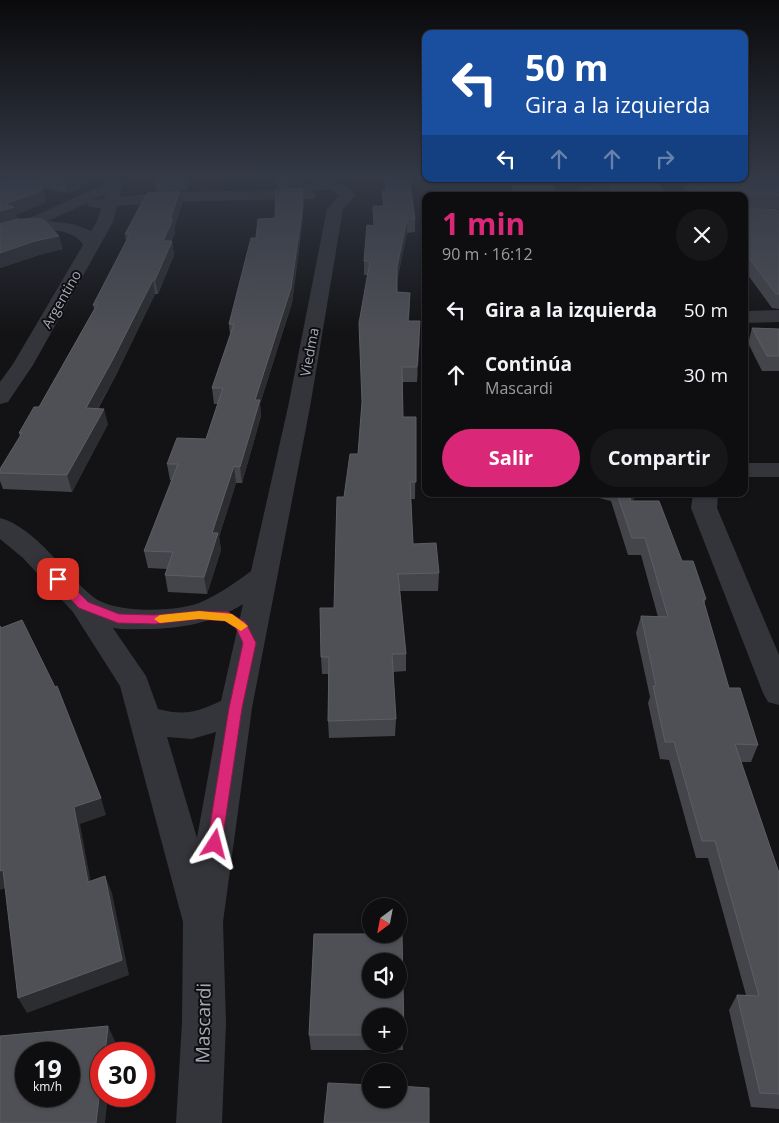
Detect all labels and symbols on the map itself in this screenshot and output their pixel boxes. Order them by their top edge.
street label: Argentino [37,266,85,332]
street label: Viedma [295,326,323,378]
pin [37,558,79,600]
position arrow [188,817,240,869]
north arrow [362,898,408,942]
street label: Mascardi [189,983,217,1063]
speed limit sign: 30 [90,1042,155,1107]

